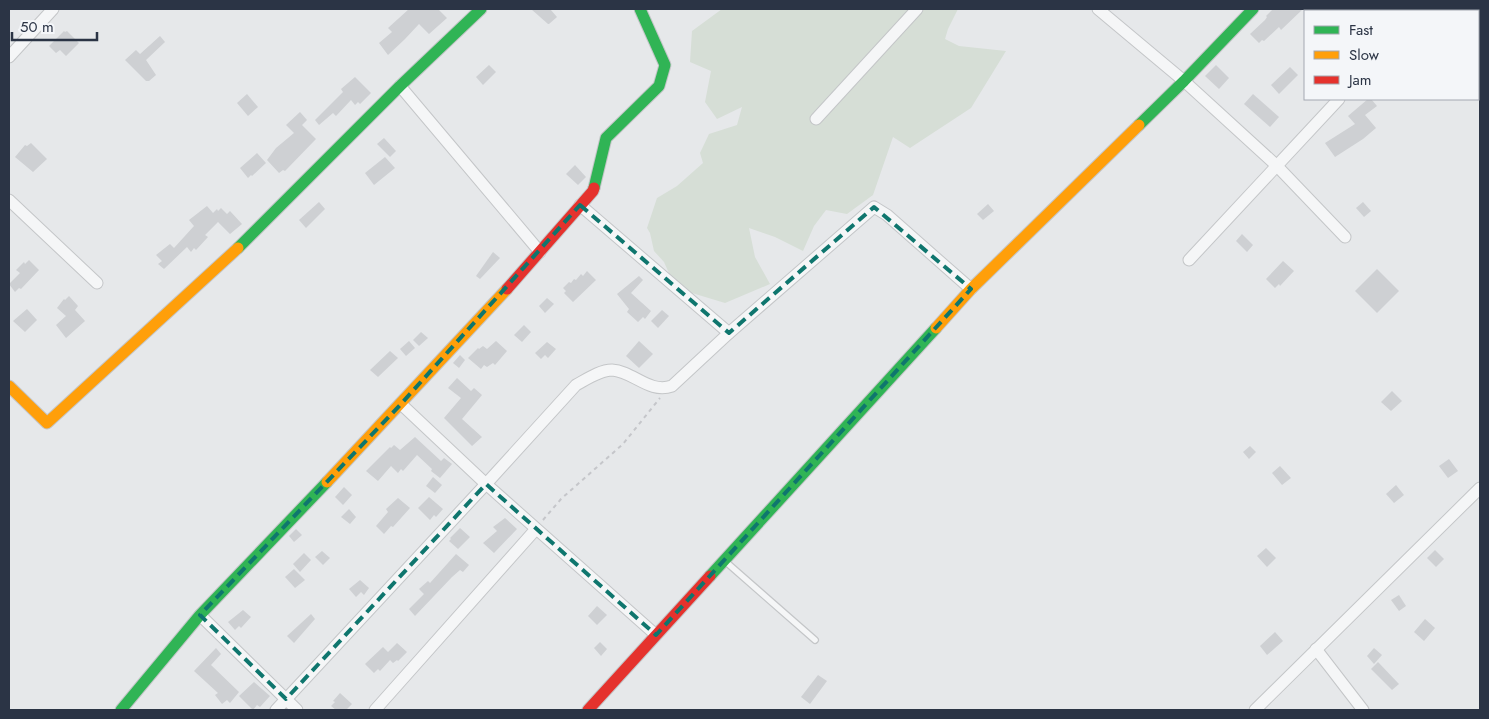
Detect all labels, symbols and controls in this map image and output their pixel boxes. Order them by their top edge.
scale bar [12,10,98,42]
legend [1304,10,1479,100]
text: 50 m [20,16,54,38]
text: Fast [1349,19,1373,41]
text: Slow [1349,44,1380,66]
text: Jam [1347,69,1372,91]

